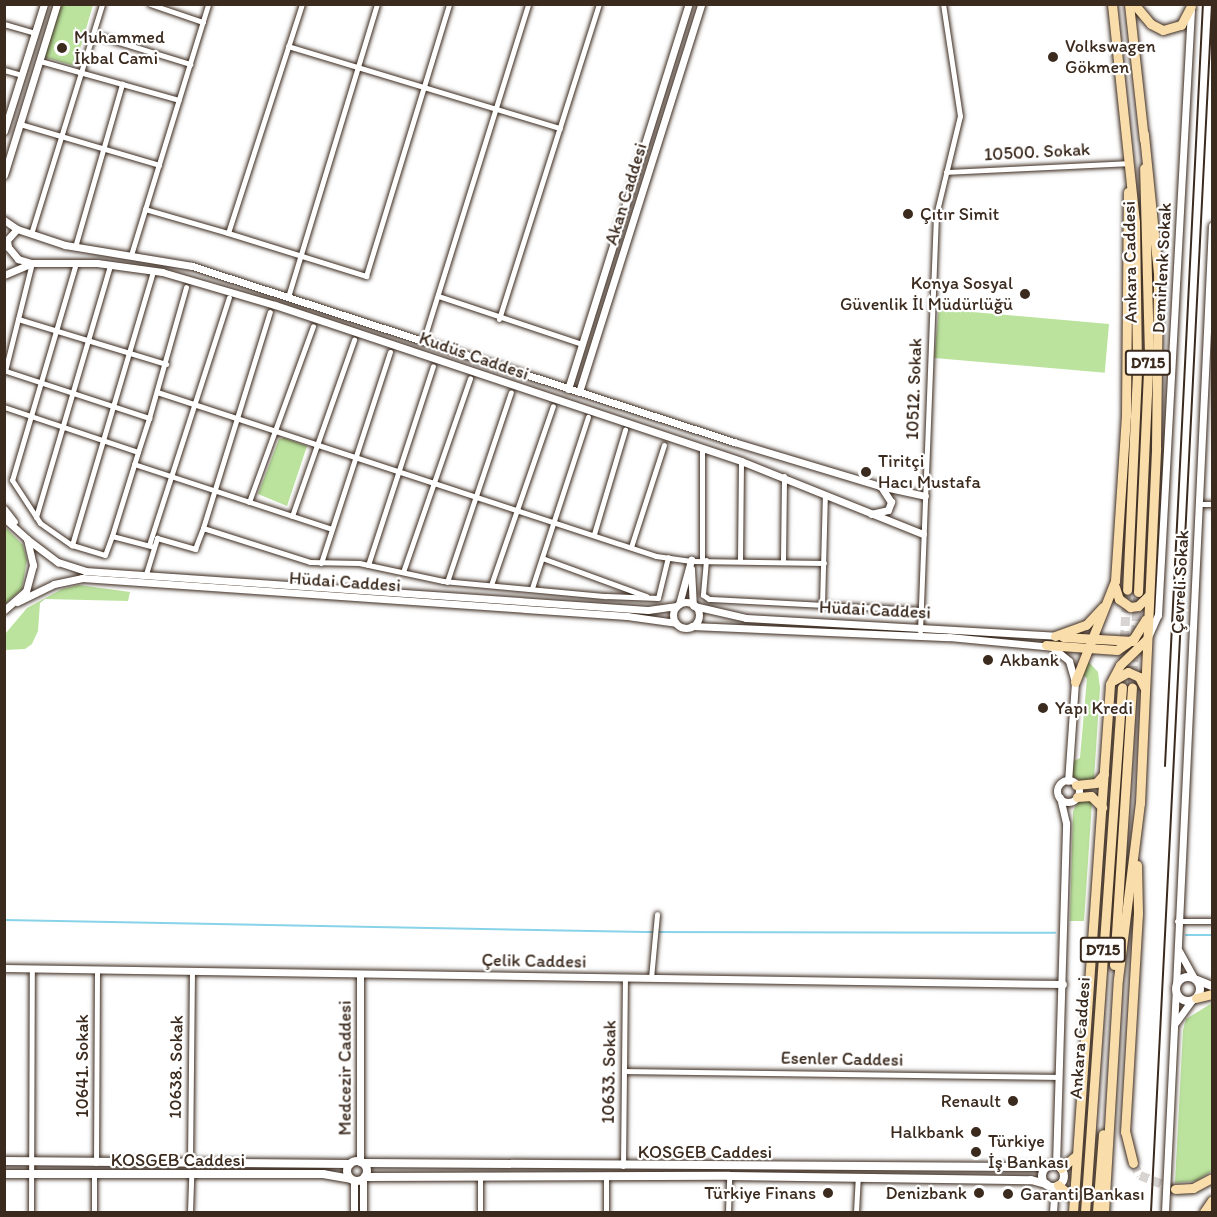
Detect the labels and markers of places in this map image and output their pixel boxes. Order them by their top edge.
place label: Muhammed İkbal Cami [74,27,165,70]
place label: Volkswagen Gökmen [1065,36,1156,78]
marker: Muhammed İkbal Cami [55,41,69,55]
marker: Volkswagen Gökmen [1046,50,1060,64]
place label: Çıtır Simit [920,203,1000,225]
marker: Çıtır Simit [901,207,915,221]
place label: Konya Sosyal Güvenlik İl Müdürlüğü [840,273,1013,316]
marker: Konya Sosyal Güvenlik İl Müdürlüğü [1018,287,1032,301]
place label: Tiritçi Hacı Mustafa [878,451,981,494]
marker: Tiritçi Hacı Mustafa [859,465,873,479]
place label: Akbank [1000,649,1059,671]
marker: Akbank [981,653,995,667]
place label: Yapı Kredi [1055,697,1133,719]
marker: Yapı Kredi [1036,701,1050,715]
place label: Renault [941,1090,1001,1112]
marker: Renault [1006,1094,1020,1108]
place label: Halkbank [890,1121,964,1143]
marker: Halkbank [969,1125,983,1139]
place label: Türkiye İş Bankası [988,1131,1069,1174]
marker: Türkiye İş Bankası [969,1145,983,1159]
place label: Türkiye Finans [705,1182,816,1204]
place label: Denizbank [885,1182,967,1204]
place label: Garanti Bankası [1020,1183,1145,1205]
marker: Türkiye Finans [821,1186,835,1200]
marker: Denizbank [972,1186,986,1200]
marker: Garanti Bankası [1001,1187,1015,1201]

